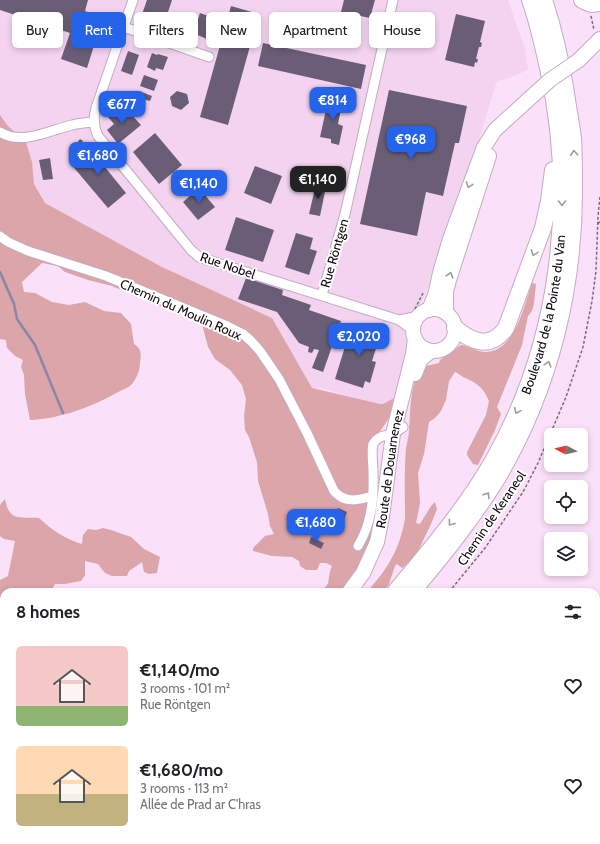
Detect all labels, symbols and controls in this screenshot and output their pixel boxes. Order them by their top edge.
chip: Buy [12,12,63,48]
chip: Rent [71,12,126,48]
chip: Filters [134,12,198,48]
chip: New [206,12,261,48]
chip: Apartment [269,12,361,48]
chip: House [369,12,435,48]
pin: €814 [309,87,357,121]
pin: €677 [98,91,146,125]
text: €814 [318,92,348,108]
text: €677 [108,96,136,112]
pin: €968 [387,126,435,160]
text: €968 [396,131,426,147]
pin: €1,680 [65,142,131,176]
text: €1,680 [78,147,118,163]
one-way arrow [569,150,578,156]
pin: €1,140 [285,166,351,200]
pin: €1,140 [166,170,232,204]
text: €1,140 [299,171,337,187]
text: €1,140 [180,175,218,191]
one-way arrow [466,182,474,189]
one-way arrow [558,200,566,206]
street label: Rue Röntgen [317,217,351,289]
street label: Boulevard de la Pointe du Van [517,234,568,397]
street label: Rue Nobel [198,248,258,282]
one-way arrow [530,249,538,256]
one-way arrow [446,271,454,278]
street label: Chemin du Moulin Roux [118,275,245,343]
pin: €2,020 [326,323,392,357]
text: €2,020 [337,328,381,344]
one-way arrow [543,361,552,368]
one-way arrow [514,407,522,414]
street label: Route de Douarnenez [372,408,407,529]
north arrow [544,428,588,472]
map controls [544,428,588,576]
street label: Chemin de Keraneol [453,468,529,568]
button: locate [544,480,588,524]
one-way arrow [483,492,490,499]
pin: €1,680 [283,509,349,543]
text: €1,680 [296,514,336,530]
one-way arrow [449,518,456,525]
button: layers [544,532,588,576]
icon: filters [562,601,584,623]
text: 8 homes [16,602,80,622]
text: €1,140/mo [140,660,220,680]
icon: home [48,662,96,710]
icon: heart [562,675,584,697]
text: 3 rooms · 101 m² [140,680,230,696]
text: Rue Röntgen [140,696,211,712]
text: €1,680/mo [140,760,223,780]
icon: home [48,762,96,810]
icon: heart [562,775,584,797]
text: 3 rooms · 113 m² [140,780,228,796]
text: Allée de Prad ar C'hras [140,796,261,812]

